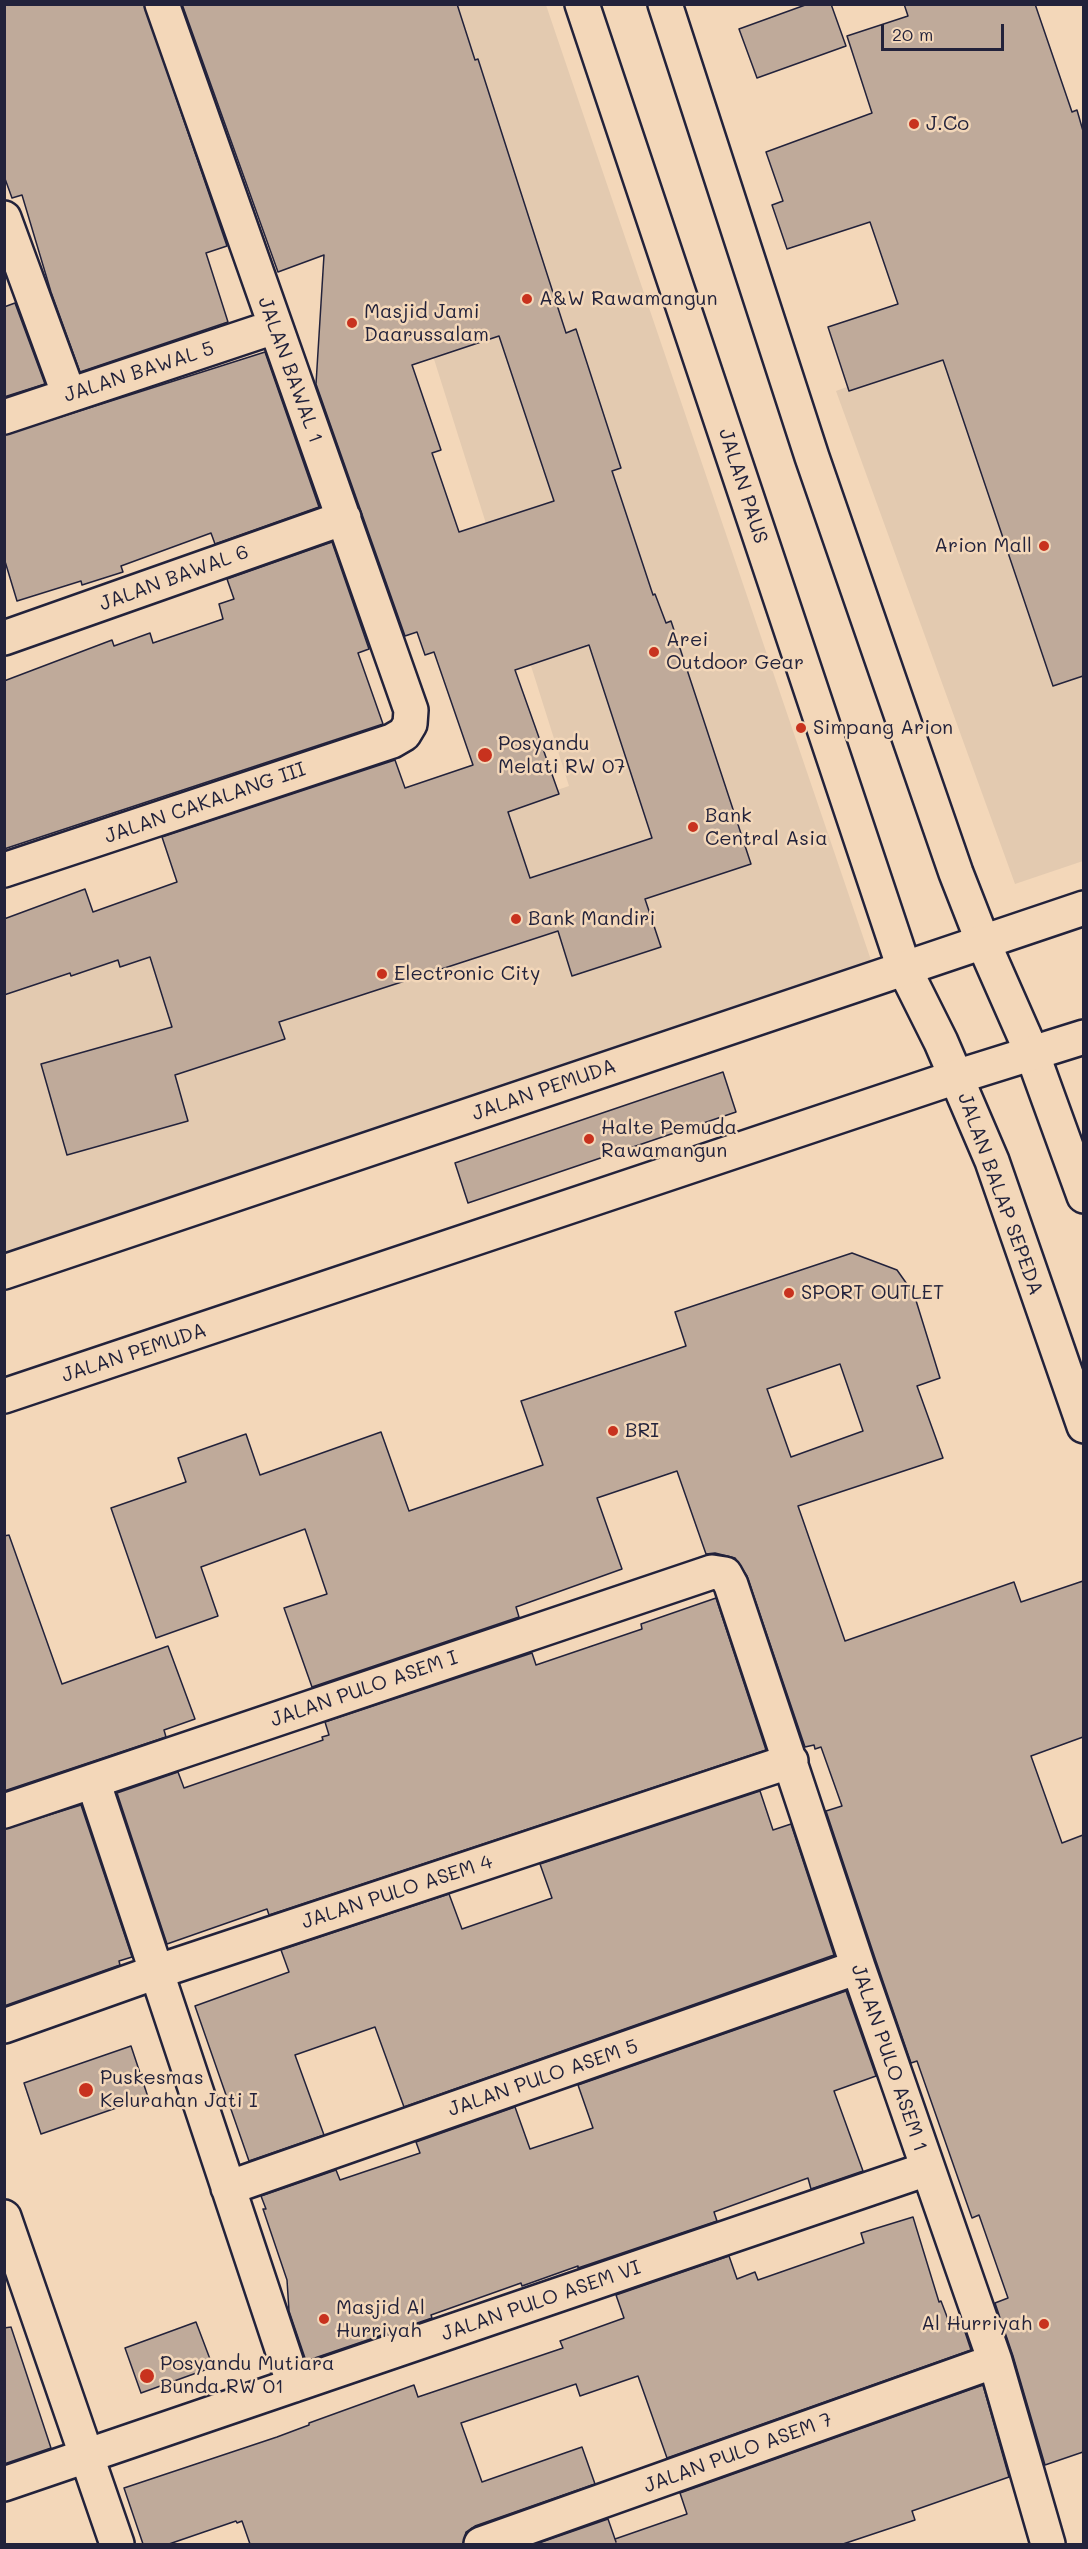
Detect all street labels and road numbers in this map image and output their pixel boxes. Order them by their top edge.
street label: JALAN BAWAL 1 [252,294,328,446]
street label: JALAN BAWAL 5 [61,336,217,408]
street label: JALAN PAUS [713,426,773,546]
street label: JALAN BAWAL 6 [96,540,252,616]
street label: JALAN CAKALANG III [101,757,309,849]
street label: JALAN PEMUDA [469,1054,619,1126]
street label: JALAN BALAP SEPEDA [952,1090,1048,1298]
street label: JALAN PEMUDA [59,1318,209,1388]
street label: JALAN PULO ASEM I [267,1646,461,1732]
street label: JALAN PULO ASEM 4 [299,1850,495,1934]
street label: JALAN PULO ASEM 1 [846,1961,932,2155]
street label: JALAN PULO ASEM 5 [445,2034,641,2122]
street label: JALAN PULO ASEM VI [438,2256,644,2346]
street label: JALAN PULO ASEM 7 [641,2408,835,2498]

